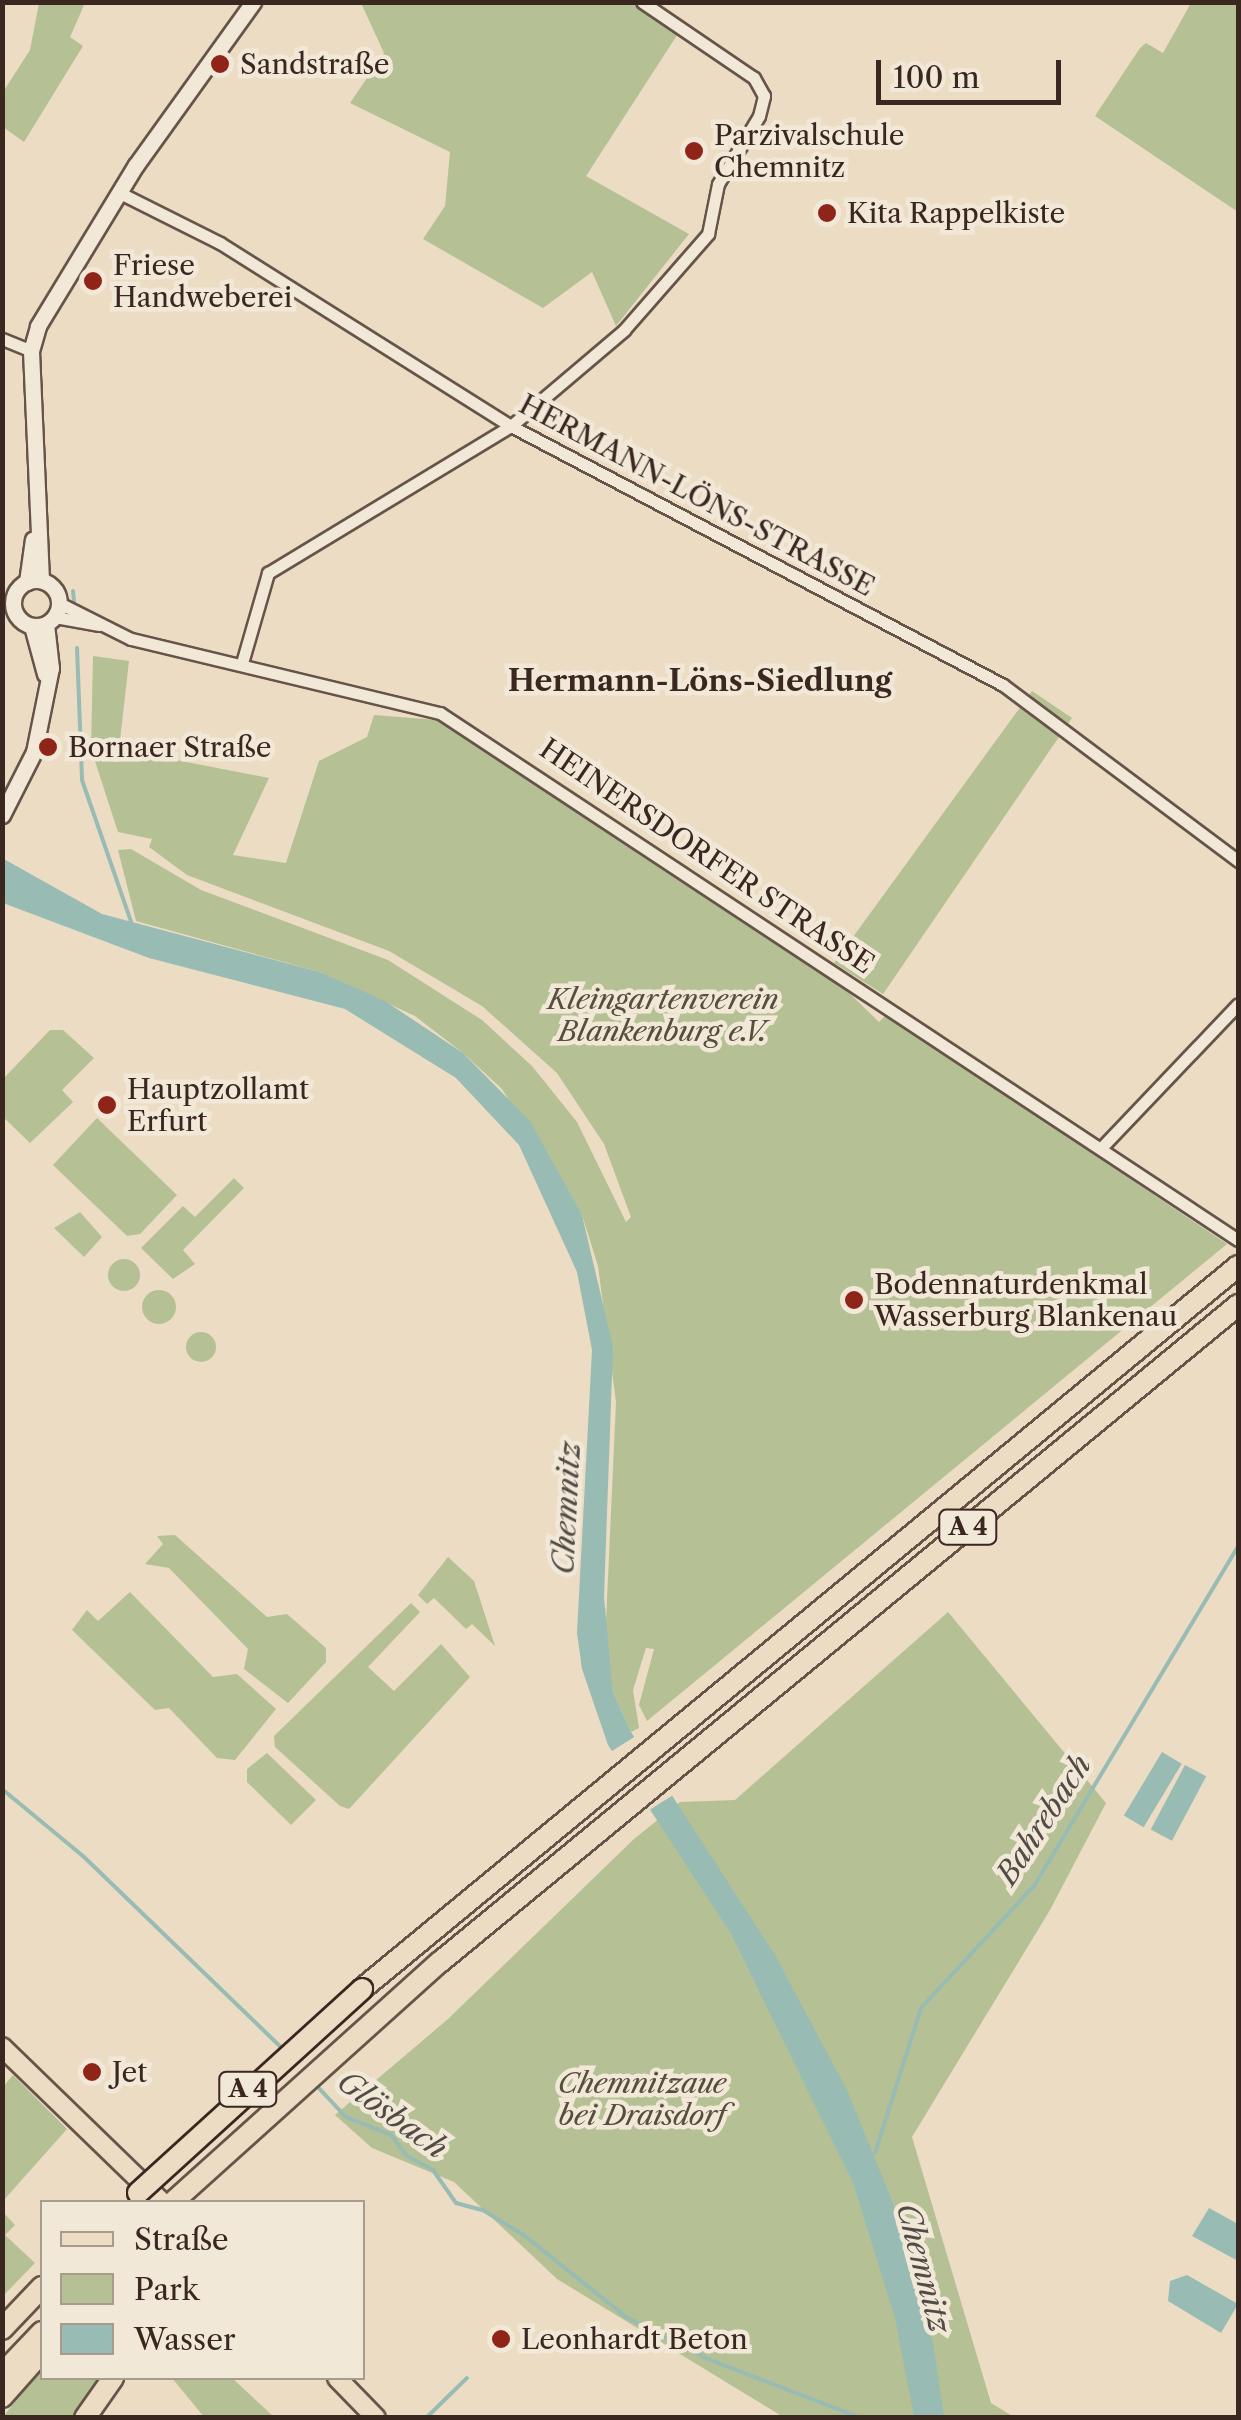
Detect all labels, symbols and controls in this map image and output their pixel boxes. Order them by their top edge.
scale bar [881,40,1066,102]
place label: Sandstraße [240,47,389,81]
marker: Sandstraße [209,53,231,75]
text: 100 m [893,59,980,96]
place label: Parzivalschule Chemnitz [714,118,904,184]
marker: Parzivalschule Chemnitz [683,140,705,162]
place label: Kita Rappelkiste [847,196,1066,230]
marker: Kita Rappelkiste [816,202,838,224]
place label: Friese Handweberei [113,248,292,314]
marker: Friese Handweberei [82,270,104,292]
street label: HERMANN-LÖNS-STRASSE [514,387,880,603]
district label: Hermann-Löns-Siedlung [508,663,892,699]
place label: Bornaer Straße [68,730,272,764]
street label: HEINERSDORFER STRASSE [533,731,881,981]
marker: Bornaer Straße [37,736,59,758]
park label: Kleingartenverein Blankenburg e.V. [547,982,779,1048]
place label: Hauptzollamt Erfurt [127,1072,309,1138]
marker: Hauptzollamt Erfurt [96,1094,118,1116]
place label: Bodennaturdenkmal Wasserburg Blankenau [874,1267,1177,1333]
marker: Bodennaturdenkmal Wasserburg Blankenau [843,1289,865,1311]
water label: Chemnitz [546,1441,588,1575]
road number: A 4 [936,1507,1000,1547]
water label: Bahrebach [989,1749,1099,1891]
place label: Jet [112,2055,147,2089]
marker: Jet [81,2061,103,2083]
water label: Glösbach [330,2063,454,2167]
park label: Chemnitzaue bei Draisdorf [558,2066,726,2132]
road number: A 4 [216,2069,280,2109]
water label: Chemnitz [888,2199,958,2337]
legend [40,2200,365,2380]
text: Straße [134,2221,229,2258]
text: Park [134,2271,199,2308]
text: Wasser [134,2321,236,2358]
place label: Leonhardt Beton [521,2322,748,2356]
marker: Leonhardt Beton [490,2328,512,2350]

